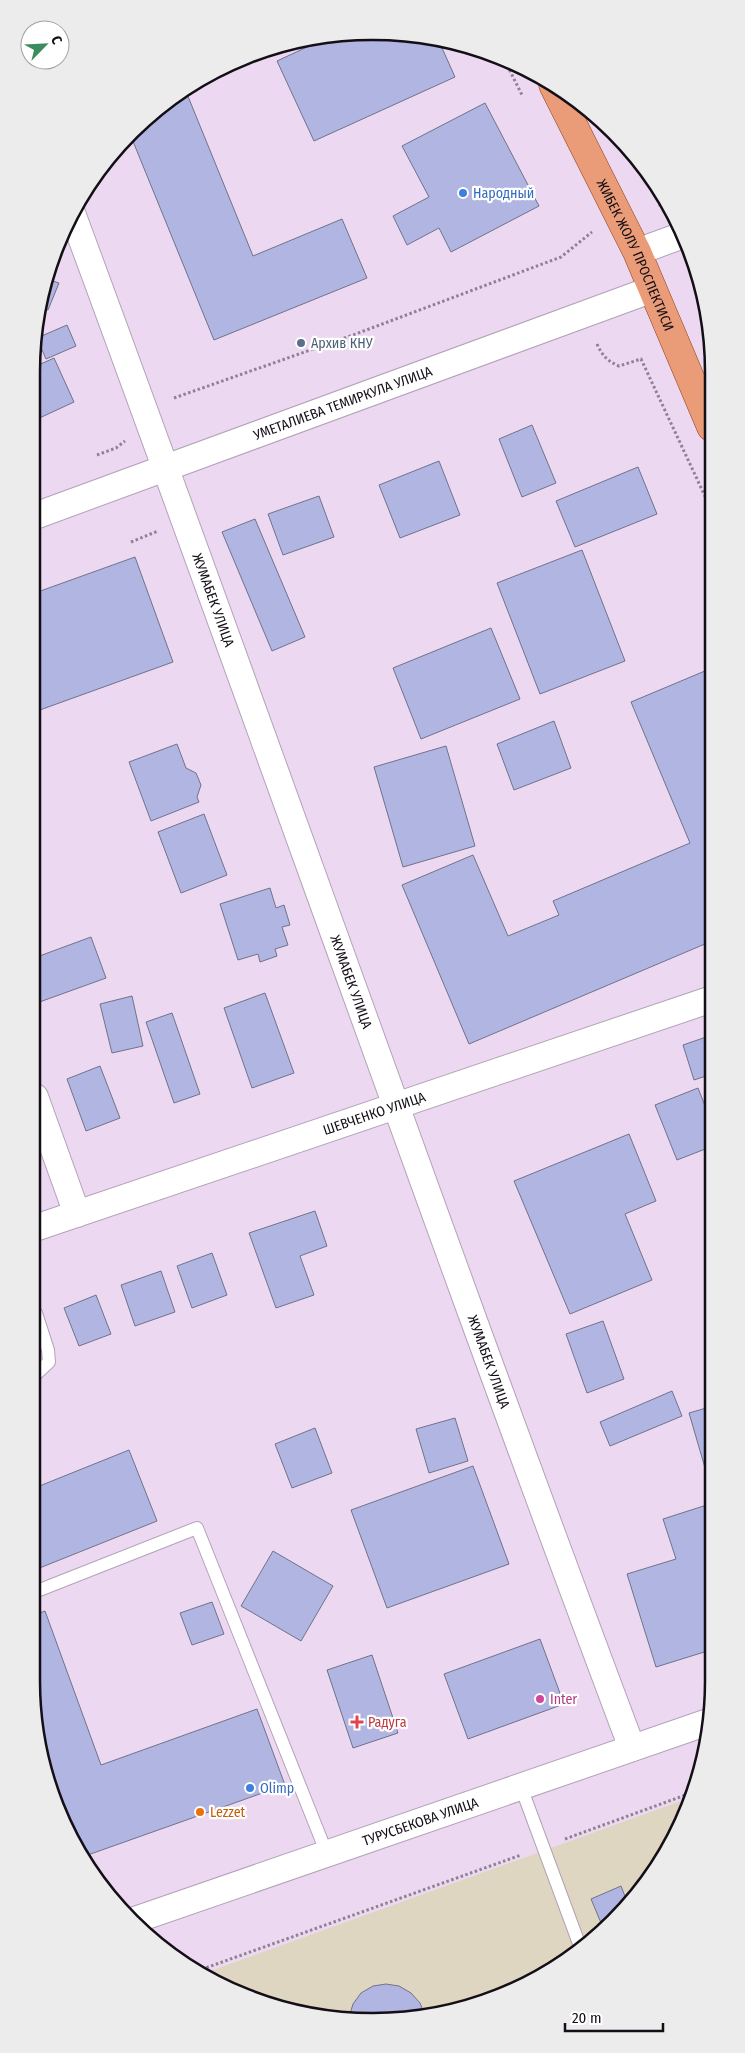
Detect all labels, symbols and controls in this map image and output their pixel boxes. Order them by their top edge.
north arrow [20,20,70,70]
text: С [47,33,66,47]
street label: ЖИБЕК ЖОЛУ ПРОСПЕКТИСИ [593,176,678,333]
place label: Народный [473,185,534,202]
marker: Народный [457,187,469,199]
place label: Архив КНУ [311,335,373,352]
marker: Архив КНУ [295,337,307,349]
street label: УМЕТАЛИЕВА ТЕМИРКУЛА УЛИЦА [250,362,435,444]
street label: ЖУМАБЕК УЛИЦА [189,551,238,650]
street label: ЖУМАБЕК УЛИЦА [327,933,376,1032]
street label: ШЕВЧЕНКО УЛИЦА [321,1088,428,1138]
street label: ЖУМАБЕК УЛИЦА [464,1313,514,1411]
place label: Inter [550,1691,577,1708]
marker: Inter [534,1693,546,1705]
place label: Радуга [368,1714,407,1731]
marker: Радуга [350,1715,364,1729]
place label: Olimp [260,1780,294,1797]
marker: Olimp [244,1782,256,1794]
street label: ТУРУСБЕКОВА УЛИЦА [360,1793,481,1849]
place label: Lezzet [210,1804,246,1821]
marker: Lezzet [194,1806,206,1818]
scale bar [565,2000,662,2032]
text: 20 m [572,2009,602,2027]

